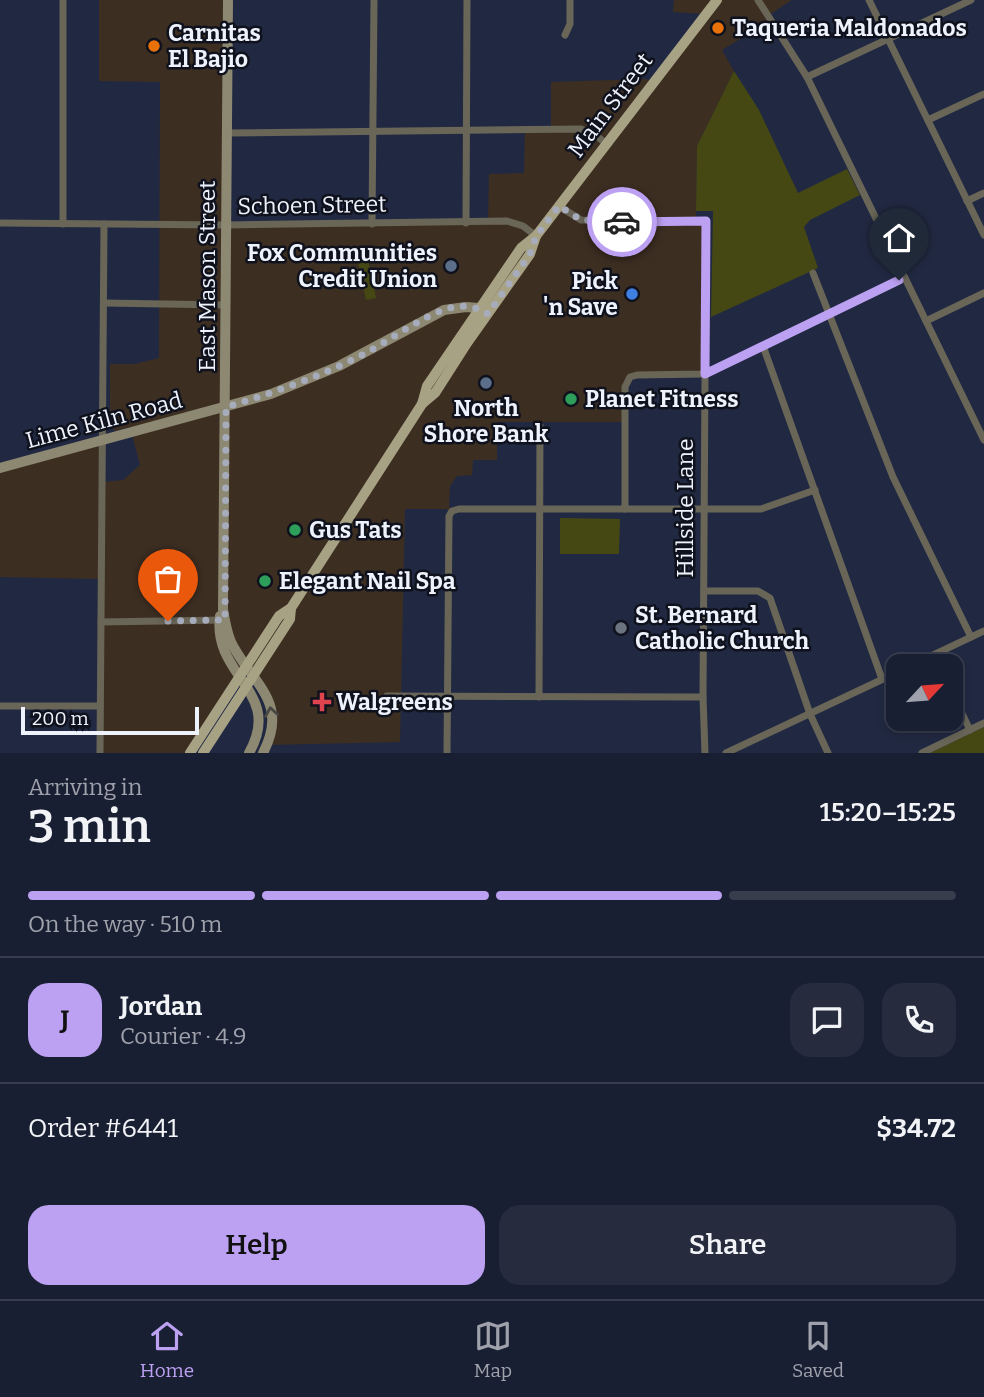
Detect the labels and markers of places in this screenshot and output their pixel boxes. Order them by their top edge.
place label: Taqueria Maldonados [732,14,967,42]
place label: Carnitas El Bajio [168,19,261,73]
marker: Taqueria Maldonados [710,20,726,36]
marker: Carnitas El Bajio [146,38,162,54]
pin [869,208,929,280]
place label: Fox Communities Credit Union [247,239,437,293]
marker: Fox Communities Credit Union [443,258,459,274]
place label: Pick 'n Save [543,267,618,321]
marker: Pick 'n Save [624,286,640,302]
marker: North Shore Bank [478,375,494,391]
place label: Planet Fitness [585,385,739,413]
marker: Planet Fitness [563,391,579,407]
place label: North Shore Bank [424,394,549,448]
place label: Gus Tats [309,516,402,544]
marker: Gus Tats [287,522,303,538]
pin [138,549,198,621]
place label: Elegant Nail Spa [279,567,456,595]
marker: Elegant Nail Spa [257,573,273,589]
place label: St. Bernard Catholic Church [635,601,810,655]
marker: St. Bernard Catholic Church [613,620,629,636]
place label: Walgreens [336,688,453,716]
marker: Walgreens [314,694,330,710]

